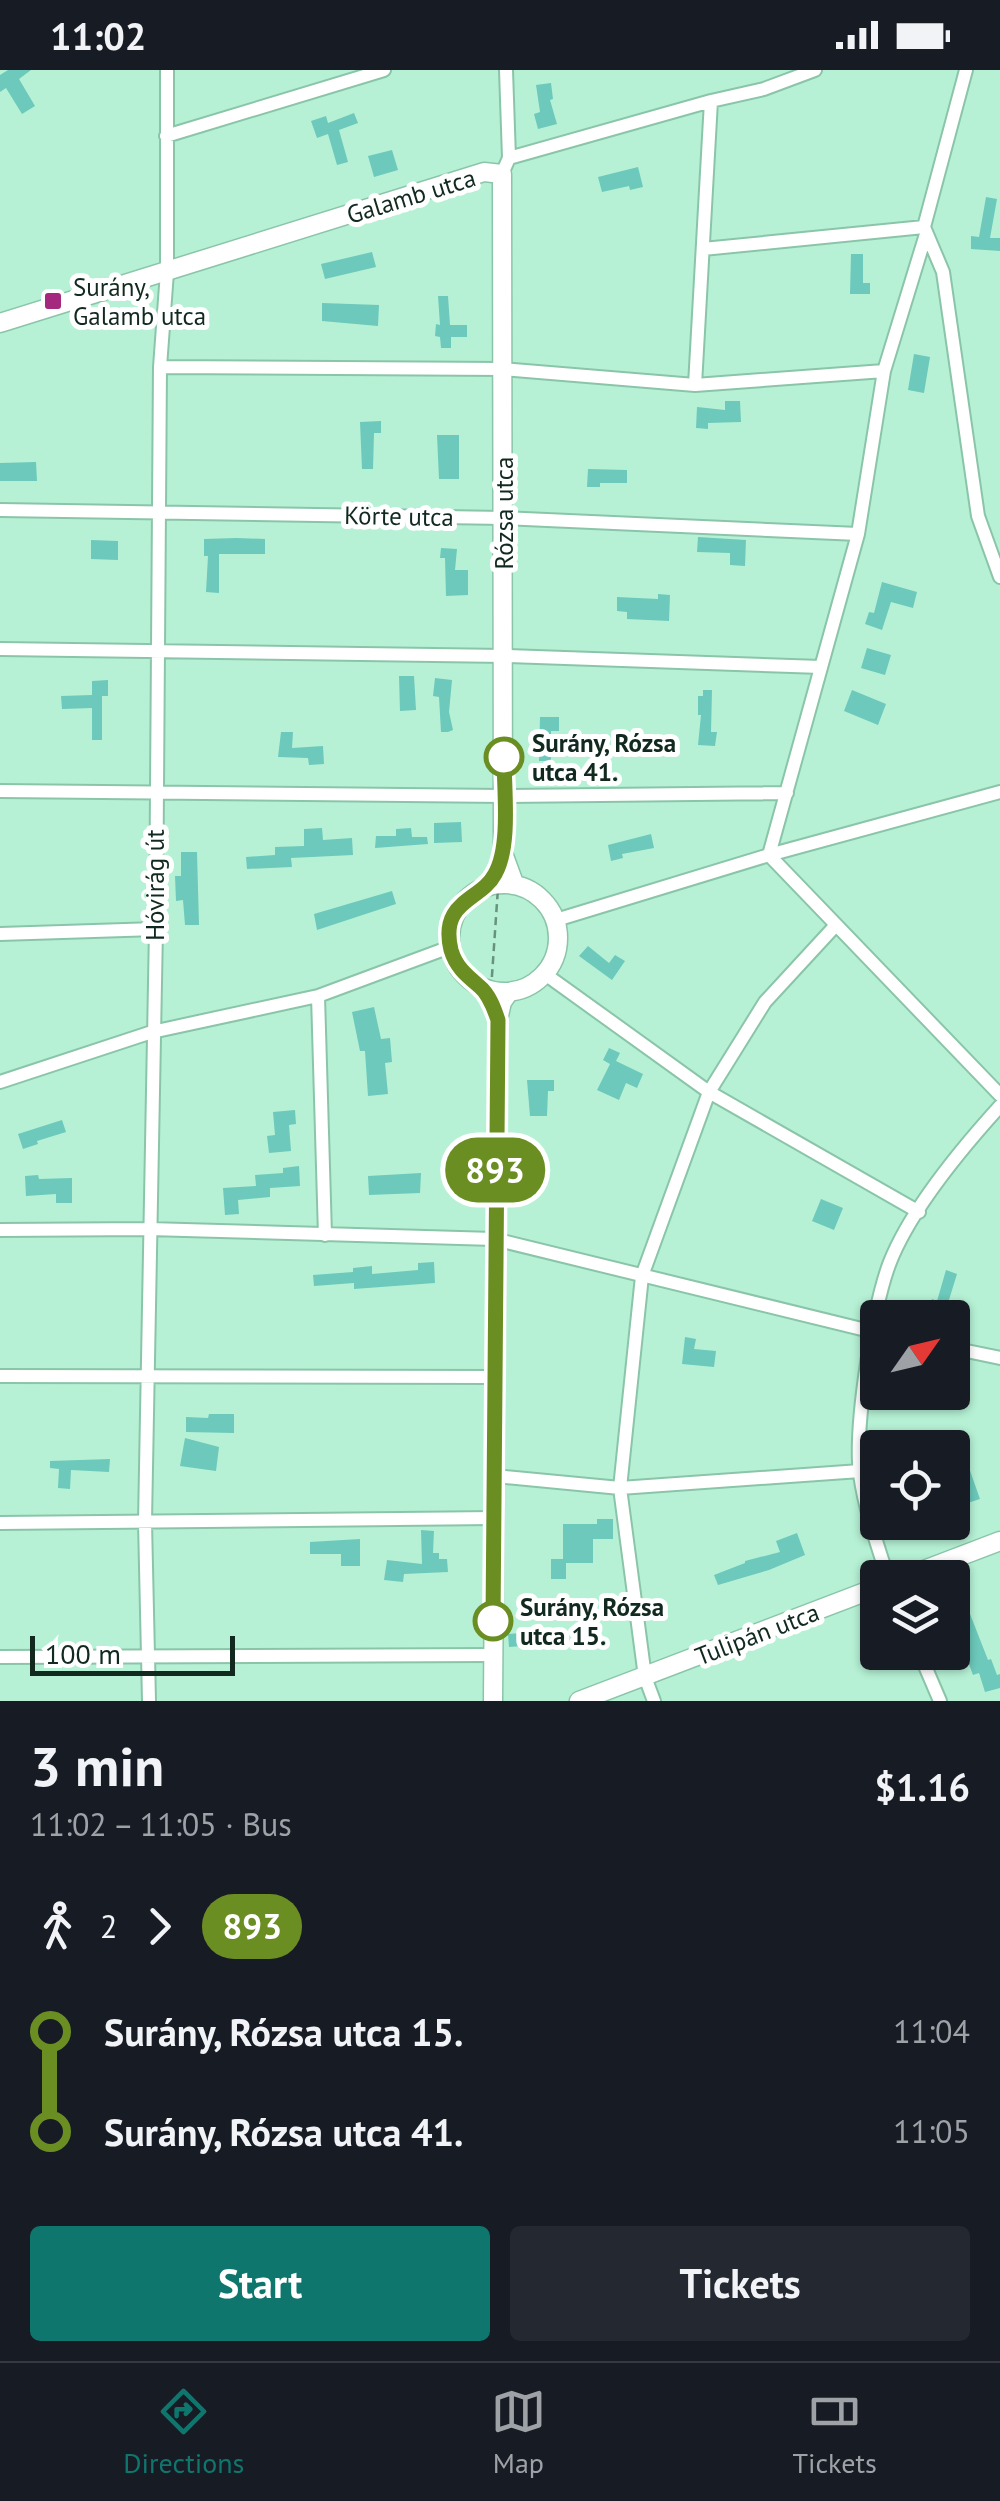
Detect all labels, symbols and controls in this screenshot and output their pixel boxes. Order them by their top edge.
text: 11:02 [50,11,146,60]
street label: Galamb utca [343,161,479,231]
place label: Surány, Galamb utca [73,271,206,332]
marker: Surány, Galamb utca [42,290,64,312]
street label: Rózsa utca [488,457,520,569]
street label: Körte utca [344,499,454,533]
place label: Surány, Rózsa utca 41. [532,727,676,788]
marker: Surány, Rózsa utca 41. [485,738,523,776]
street label: Hóvirág út [139,829,171,941]
line badge: 893 [438,1138,552,1202]
text: 893 [465,1147,525,1193]
north arrow [860,1300,970,1410]
map controls [860,1300,970,1670]
button: locate [860,1430,970,1540]
button: layers [860,1560,970,1670]
place label: Surány, Rózsa utca 15. [520,1591,664,1652]
street label: Tulipán utca [690,1596,824,1672]
marker: Surány, Rózsa utca 15. [474,1602,512,1640]
scale bar [30,1631,235,1676]
text: 100 m [45,1635,121,1672]
text: 3 min [30,1730,164,1801]
text: $1.16 [874,1762,970,1811]
text: 11:02 – 11:05 · Bus [30,1803,292,1845]
icon: walk [30,1899,85,1954]
icon: forward [132,1899,187,1954]
text: 893 [222,1903,282,1949]
text: 2 [100,1905,117,1947]
text: Surány, Rózsa utca 15. [104,2007,463,2056]
text: 11:04 [893,2010,970,2052]
text: Surány, Rózsa utca 41. [104,2107,463,2156]
text: 11:05 [893,2110,970,2152]
button: Start [30,2226,490,2341]
button: Tickets [510,2226,970,2341]
tab: Directions [123,2384,244,2481]
tab: Map [491,2384,546,2481]
tab: Tickets [792,2384,877,2481]

